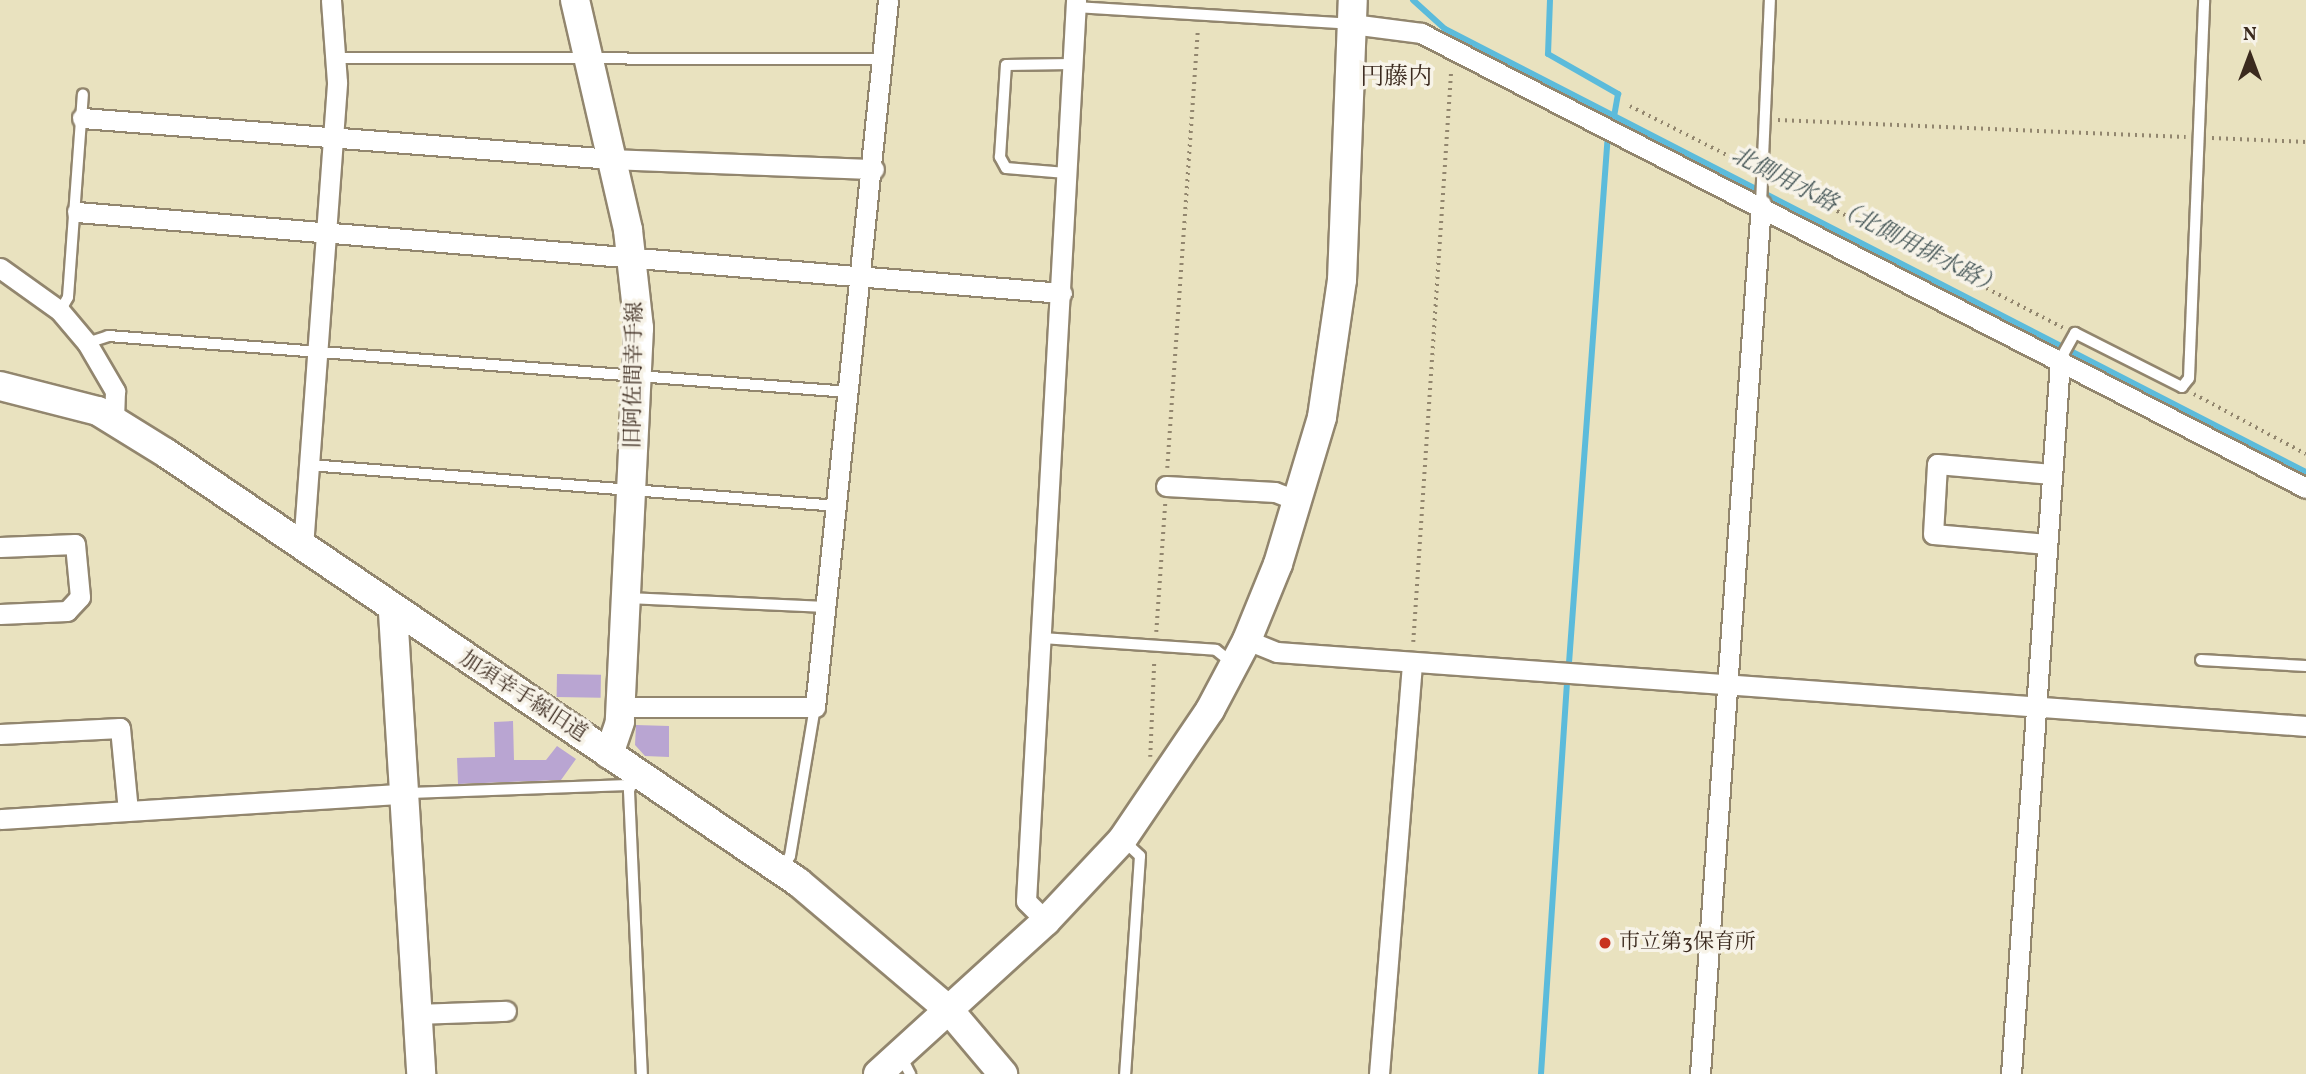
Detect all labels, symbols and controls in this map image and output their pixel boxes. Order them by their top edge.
north arrow [2215,21,2285,91]
text: N [2243,22,2257,48]
district label: 円藤内 [1360,65,1432,93]
water label: 北側用水路（北側用排水路） [1727,142,2005,302]
street label: 旧阿佐間幸手線 [621,301,649,449]
street label: 加須幸手線旧道 [454,646,592,748]
place label: 市立第3保育所 [1619,930,1756,956]
marker: 市立第3保育所 [1597,935,1613,951]

